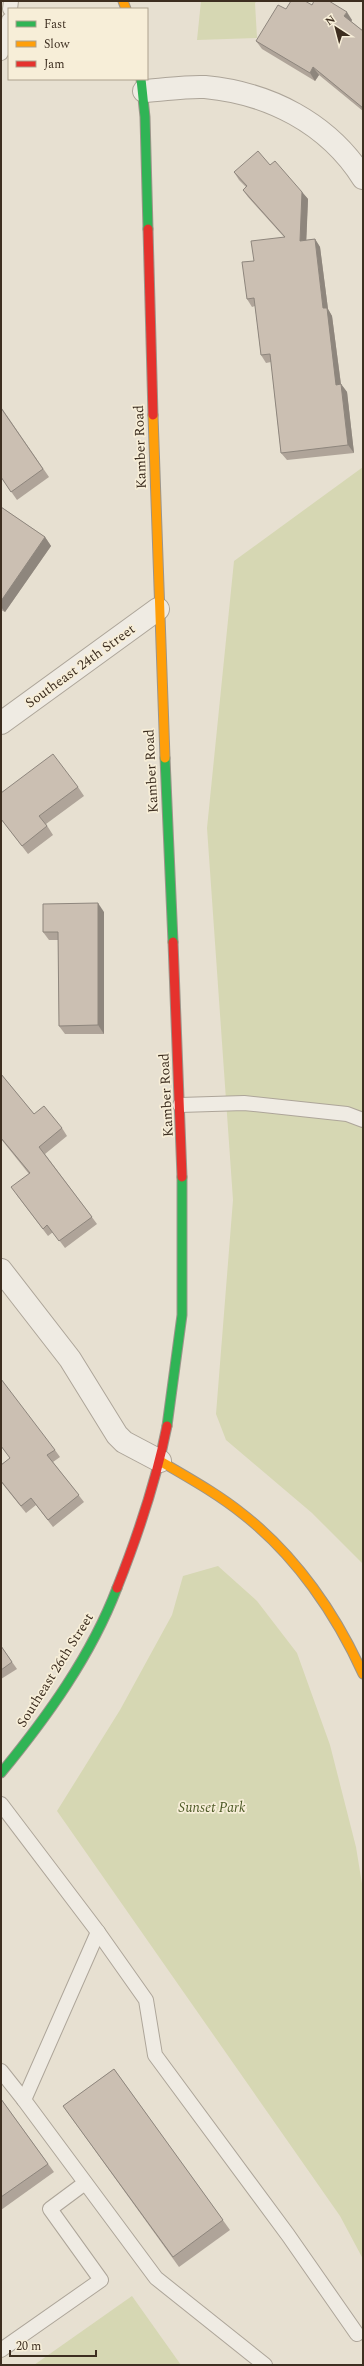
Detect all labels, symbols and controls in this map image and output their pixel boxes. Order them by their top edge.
legend [8,8,148,80]
north arrow [316,8,356,48]
text: N [322,11,339,30]
text: Fast [44,15,66,34]
text: Slow [44,35,70,54]
text: Jam [44,55,65,74]
street label: Kamber Road [128,405,152,489]
street label: Southeast 24th Street [21,619,139,713]
street label: Kamber Road [138,728,164,813]
street label: Kamber Road [153,1052,179,1137]
street label: Southeast 26th Street [11,1609,99,1731]
park label: Sunset Park [179,1797,246,1818]
scale bar [10,2332,96,2358]
text: 20 m [16,2337,41,2356]

